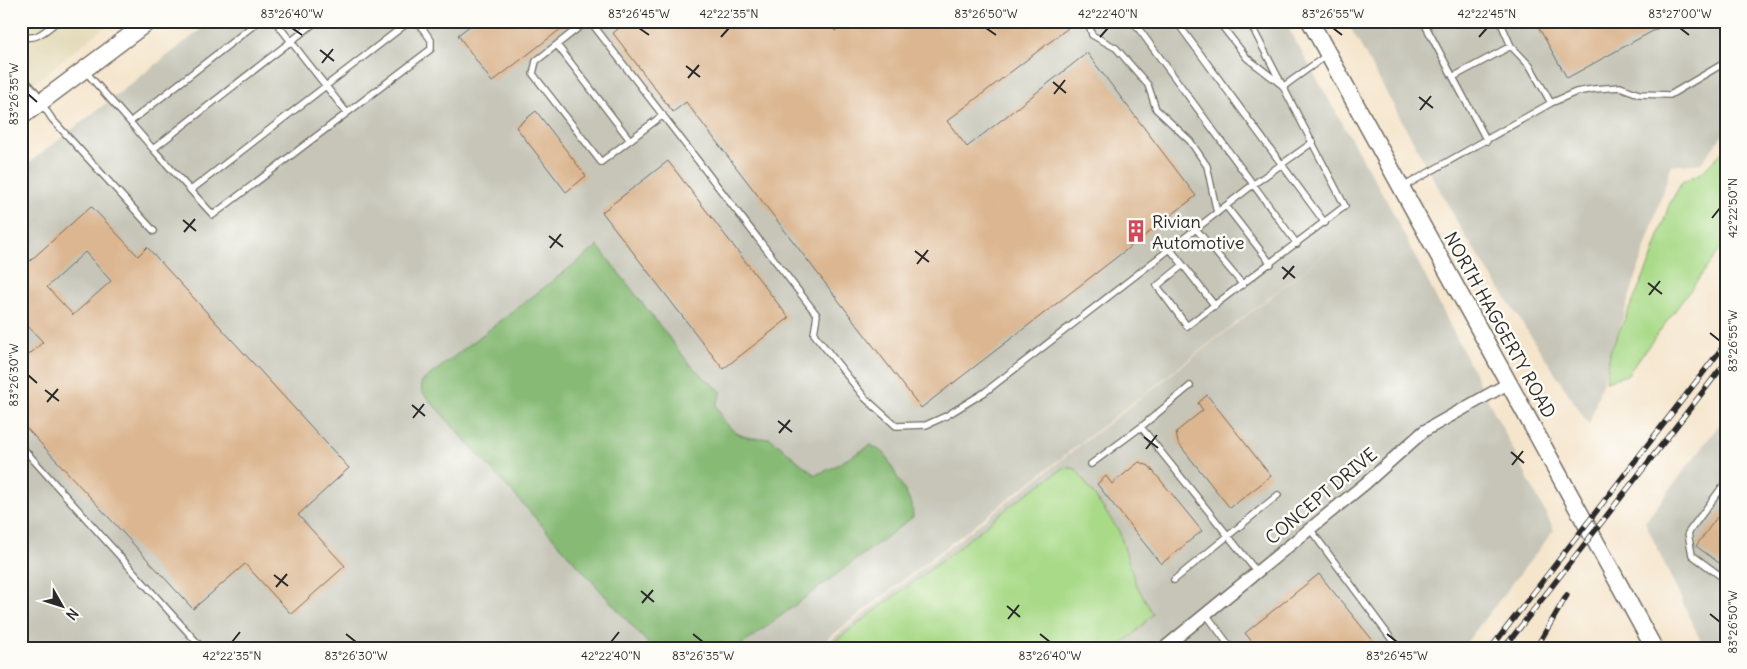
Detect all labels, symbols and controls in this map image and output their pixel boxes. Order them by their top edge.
text: 83°26'40"W [260,6,324,21]
text: 83°26'45"W [608,6,670,21]
text: 42°22'35"N [699,6,759,21]
text: 83°26'50"W [954,6,1018,21]
text: 42°22'40"N [1078,6,1138,21]
text: 83°26'55"W [1302,6,1364,21]
text: 42°22'45"N [1458,6,1516,21]
text: 83°27'00"W [1648,6,1712,21]
text: 83°26'35"W [6,63,21,125]
text: 42°22'50"N [1725,178,1740,238]
place label: Rivian Automotive [1152,210,1245,254]
building icon: Rivian Automotive [1123,218,1149,244]
street label: NORTH HAGGERTY ROAD [1439,228,1561,422]
text: 83°26'55"W [1725,310,1740,372]
text: 83°26'30"W [6,343,21,407]
street label: CONCEPT DRIVE [1261,443,1381,549]
north arrow [38,582,88,632]
text: 83°26'50"W [1725,590,1740,654]
text: N [62,605,82,624]
text: 42°22'35"N [202,648,262,663]
text: 83°26'30"W [324,648,388,663]
text: 42°22'40"N [581,648,641,663]
text: 83°26'35"W [672,648,734,663]
text: 83°26'40"W [1018,648,1082,663]
text: 83°26'45"W [1366,648,1428,663]

